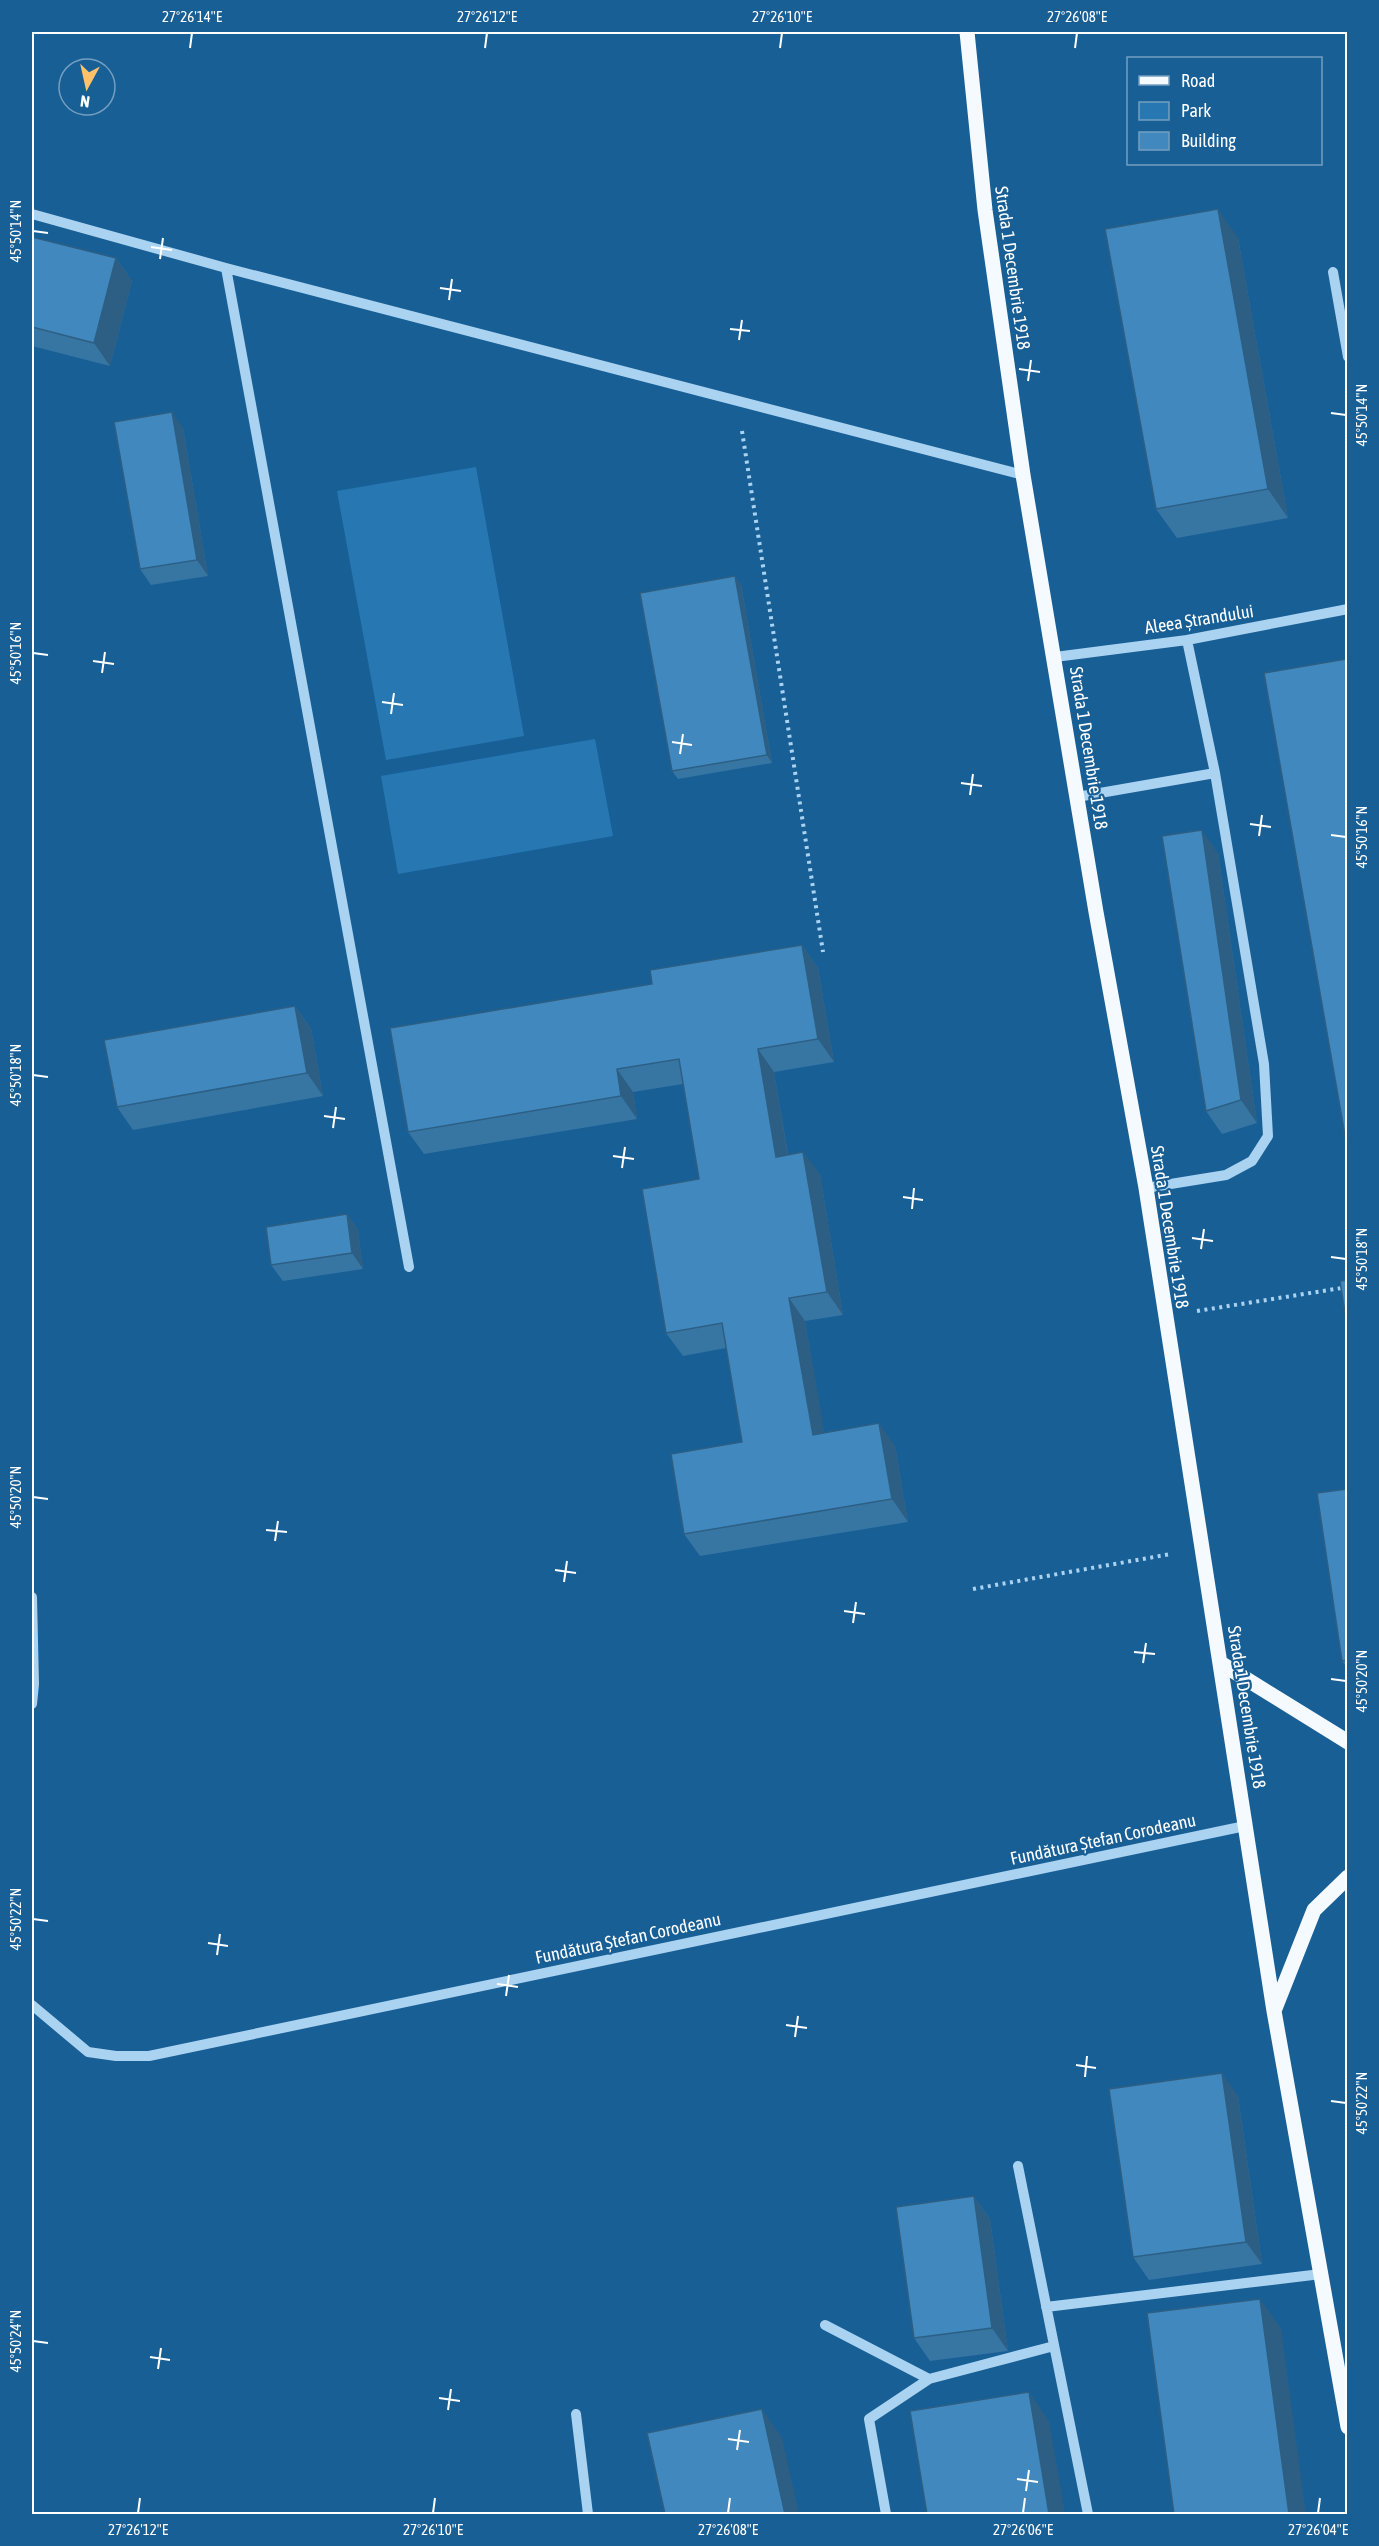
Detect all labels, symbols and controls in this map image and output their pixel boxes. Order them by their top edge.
text: 27°26'14"E [162,8,223,25]
text: 27°26'12"E [457,8,518,25]
text: 27°26'10"E [752,8,813,25]
text: 27°26'08"E [1047,8,1108,25]
north arrow [57,57,117,117]
legend [1127,57,1322,165]
text: Road [1181,70,1215,91]
text: N [79,92,91,111]
text: Park [1181,100,1211,121]
text: Building [1181,130,1236,151]
street label: Strada 1 Decembrie 1918 [991,185,1035,351]
text: 45°50'14"N [7,200,24,262]
text: 45°50'14"N [1353,384,1370,446]
street label: Aleea Ștrandului [1143,600,1255,638]
text: 45°50'16"N [7,622,24,684]
street label: Strada 1 Decembrie 1918 [1066,665,1112,831]
text: 45°50'16"N [1353,806,1370,868]
text: 45°50'18"N [7,1044,24,1106]
street label: Strada 1 Decembrie 1918 [1147,1144,1193,1310]
text: 45°50'18"N [1353,1228,1370,1290]
text: 45°50'20"N [7,1466,24,1528]
street label: Strada 1 Decembrie 1918 [1224,1624,1270,1790]
text: 45°50'20"N [1353,1650,1370,1712]
street label: Fundătura Ștefan Corodeanu [1008,1809,1198,1869]
text: 45°50'22"N [7,1888,24,1950]
street label: Fundătura Ștefan Corodeanu [533,1908,723,1968]
text: 45°50'22"N [1353,2072,1370,2134]
text: 45°50'24"N [7,2310,24,2372]
text: 27°26'12"E [108,2521,169,2538]
text: 27°26'10"E [403,2521,464,2538]
text: 27°26'08"E [698,2521,759,2538]
text: 27°26'06"E [993,2521,1054,2538]
text: 27°26'04"E [1288,2521,1349,2538]

